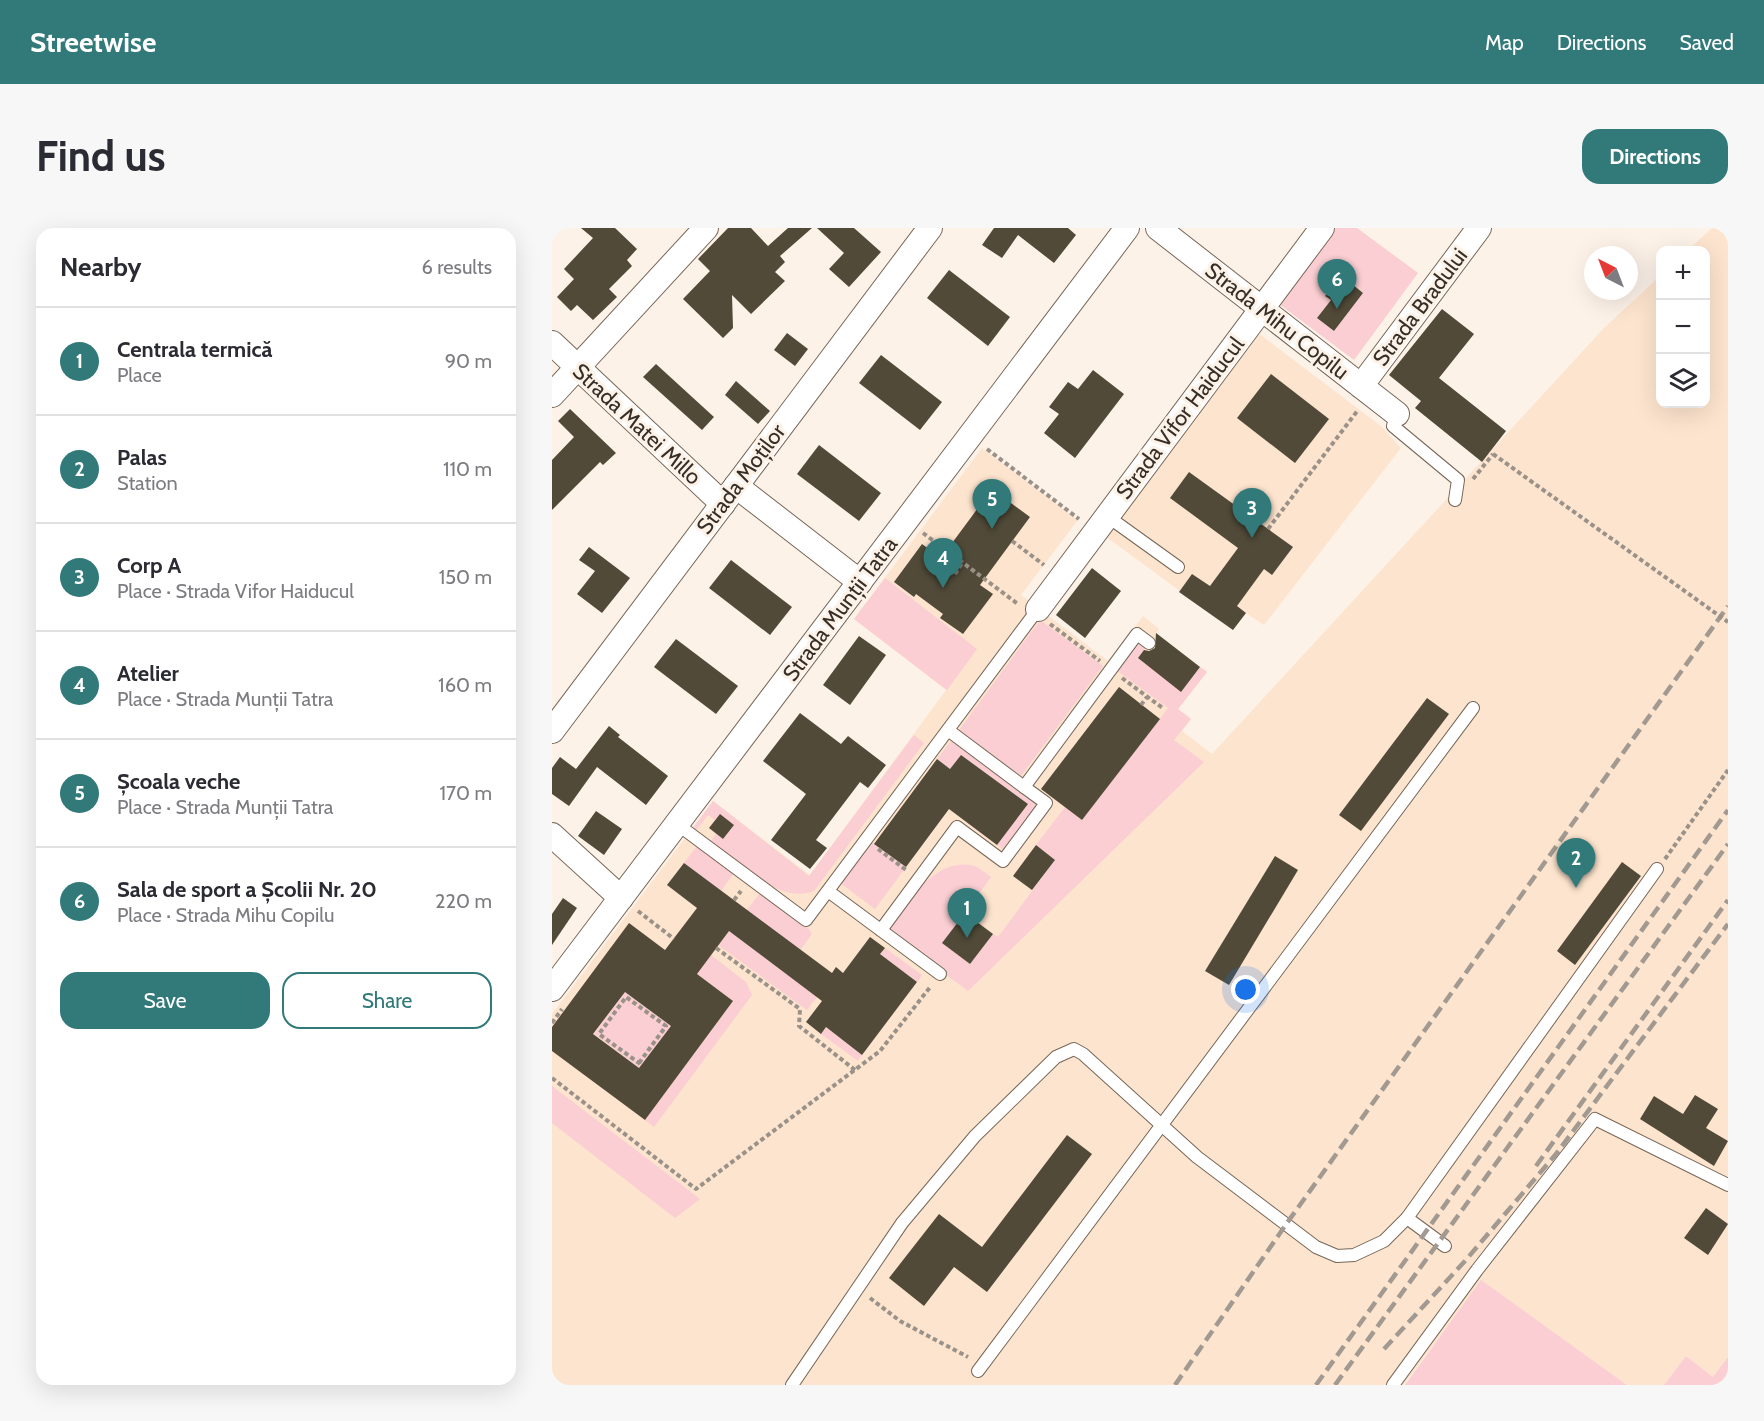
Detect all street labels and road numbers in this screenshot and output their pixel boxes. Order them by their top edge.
street label: Strada Bradului [1367,243,1473,371]
street label: Strada Mihu Copilu [1200,257,1354,385]
street label: Strada Vifor Haiducul [1110,331,1250,504]
street label: Strada Matei Millo [567,358,707,490]
street label: Strada Moților [691,419,792,540]
street label: Strada Munții Tatra [777,531,904,687]

